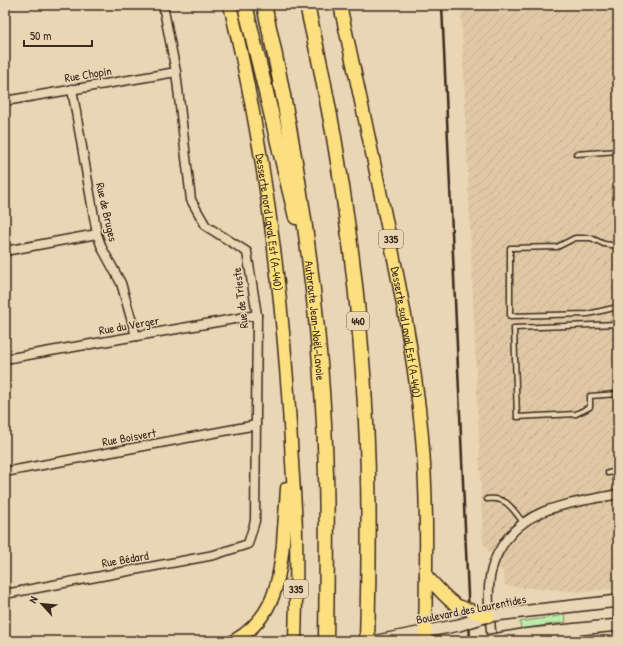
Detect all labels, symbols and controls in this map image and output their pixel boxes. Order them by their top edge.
scale bar [24,22,92,48]
text: 50 m [30,27,51,44]
street label: Rue Chopin [63,62,113,86]
street label: Desserte nord Laval Est (A-440) [252,152,287,292]
street label: Rue de Bruges [92,181,122,244]
road number: 335 [379,230,403,248]
street label: Autoroute Jean-Noël-Lavoie [301,260,330,381]
street label: Desserte sud Laval Est (A-440) [387,265,426,399]
street label: Rue de Trieste [228,266,252,329]
street label: Rue du Verger [98,311,161,339]
road number: 440 [347,312,369,330]
street label: Rue Boisvert [101,424,158,450]
street label: Rue Bédard [100,546,150,571]
road number: 335 [284,580,308,598]
north arrow [22,584,62,624]
street label: Boulevard des Laurentides [415,590,528,628]
text: N [26,594,41,605]

